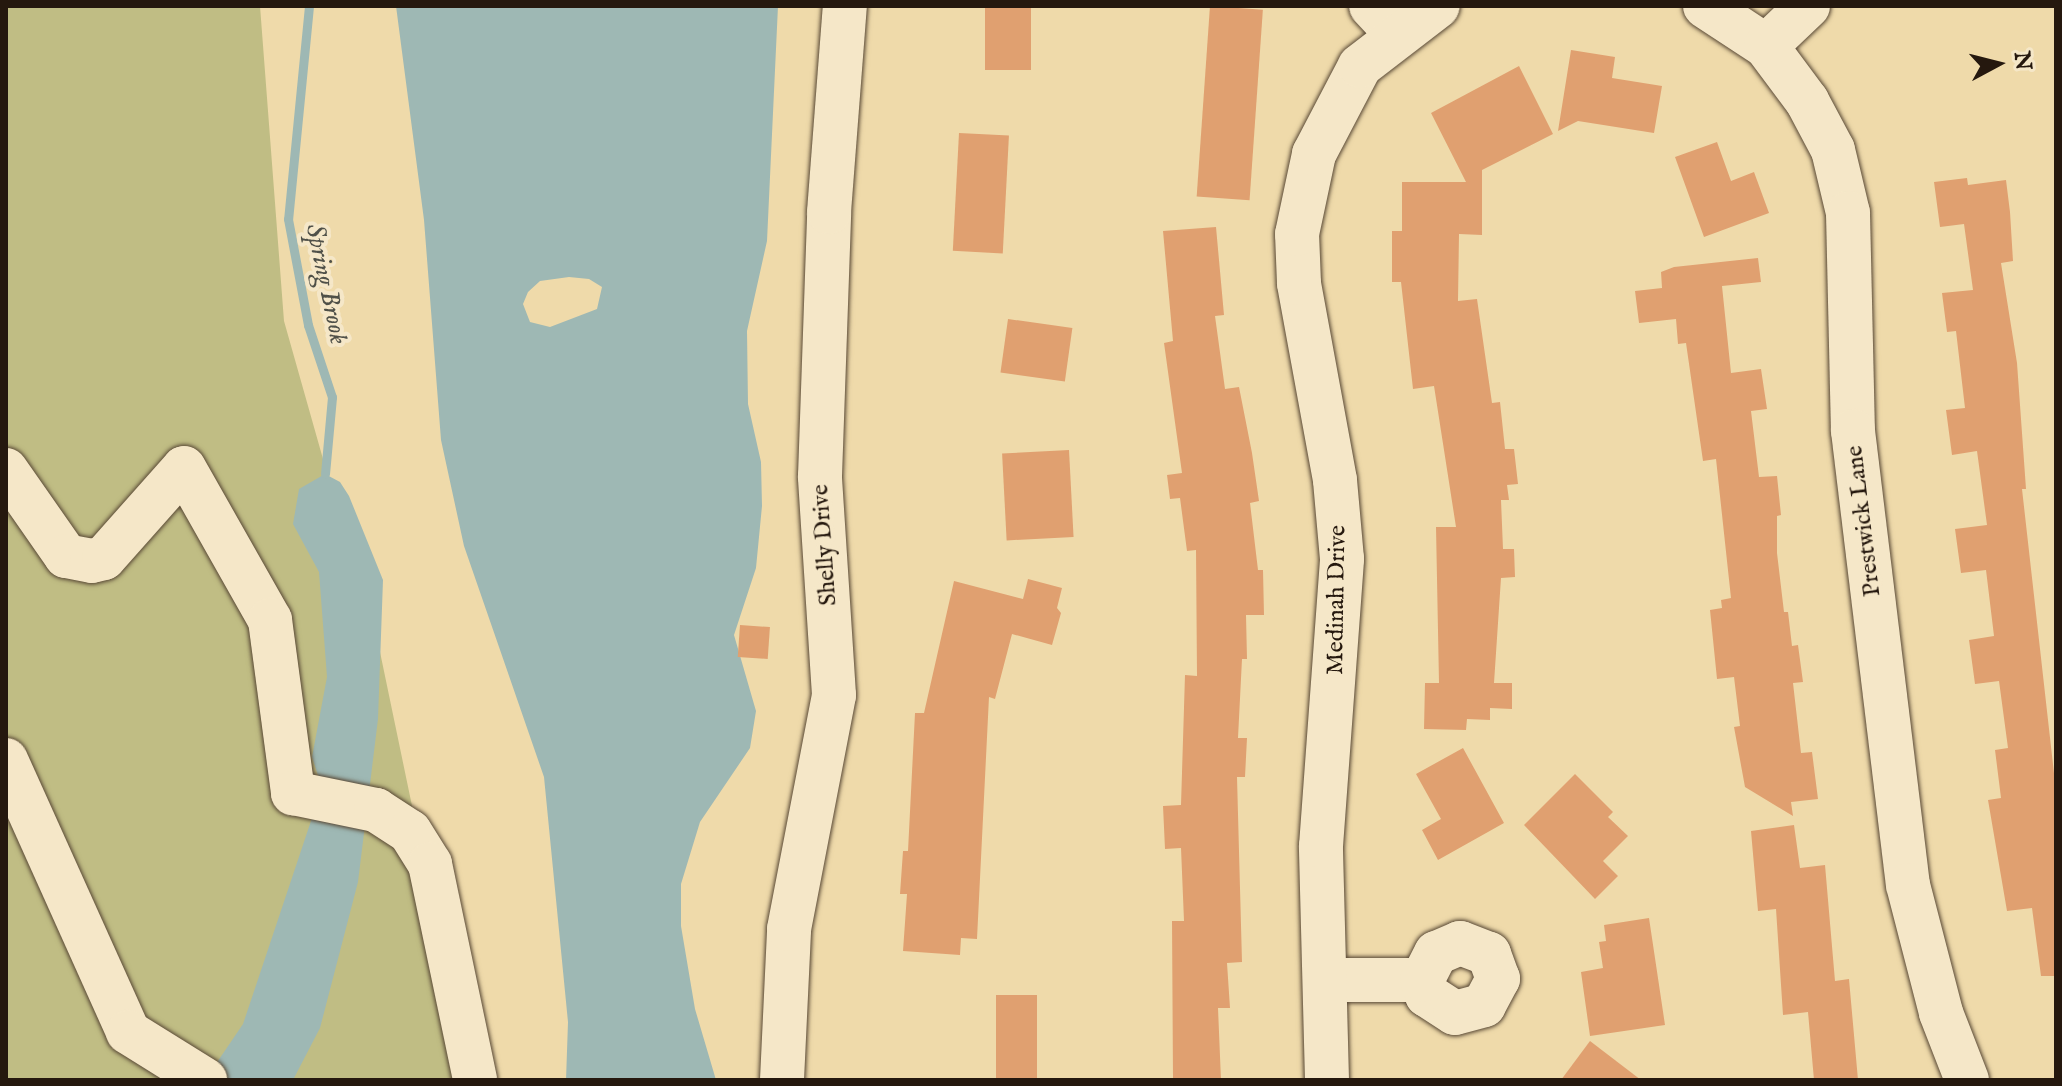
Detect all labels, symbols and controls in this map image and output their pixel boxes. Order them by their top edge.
north arrow [1958,24,2038,104]
text: N [2007,50,2037,72]
water label: Spring Brook [298,221,354,347]
street label: Prestwick Lane [1840,444,1888,598]
street label: Shelly Drive [806,483,844,607]
street label: Medinah Drive [1321,525,1353,675]

